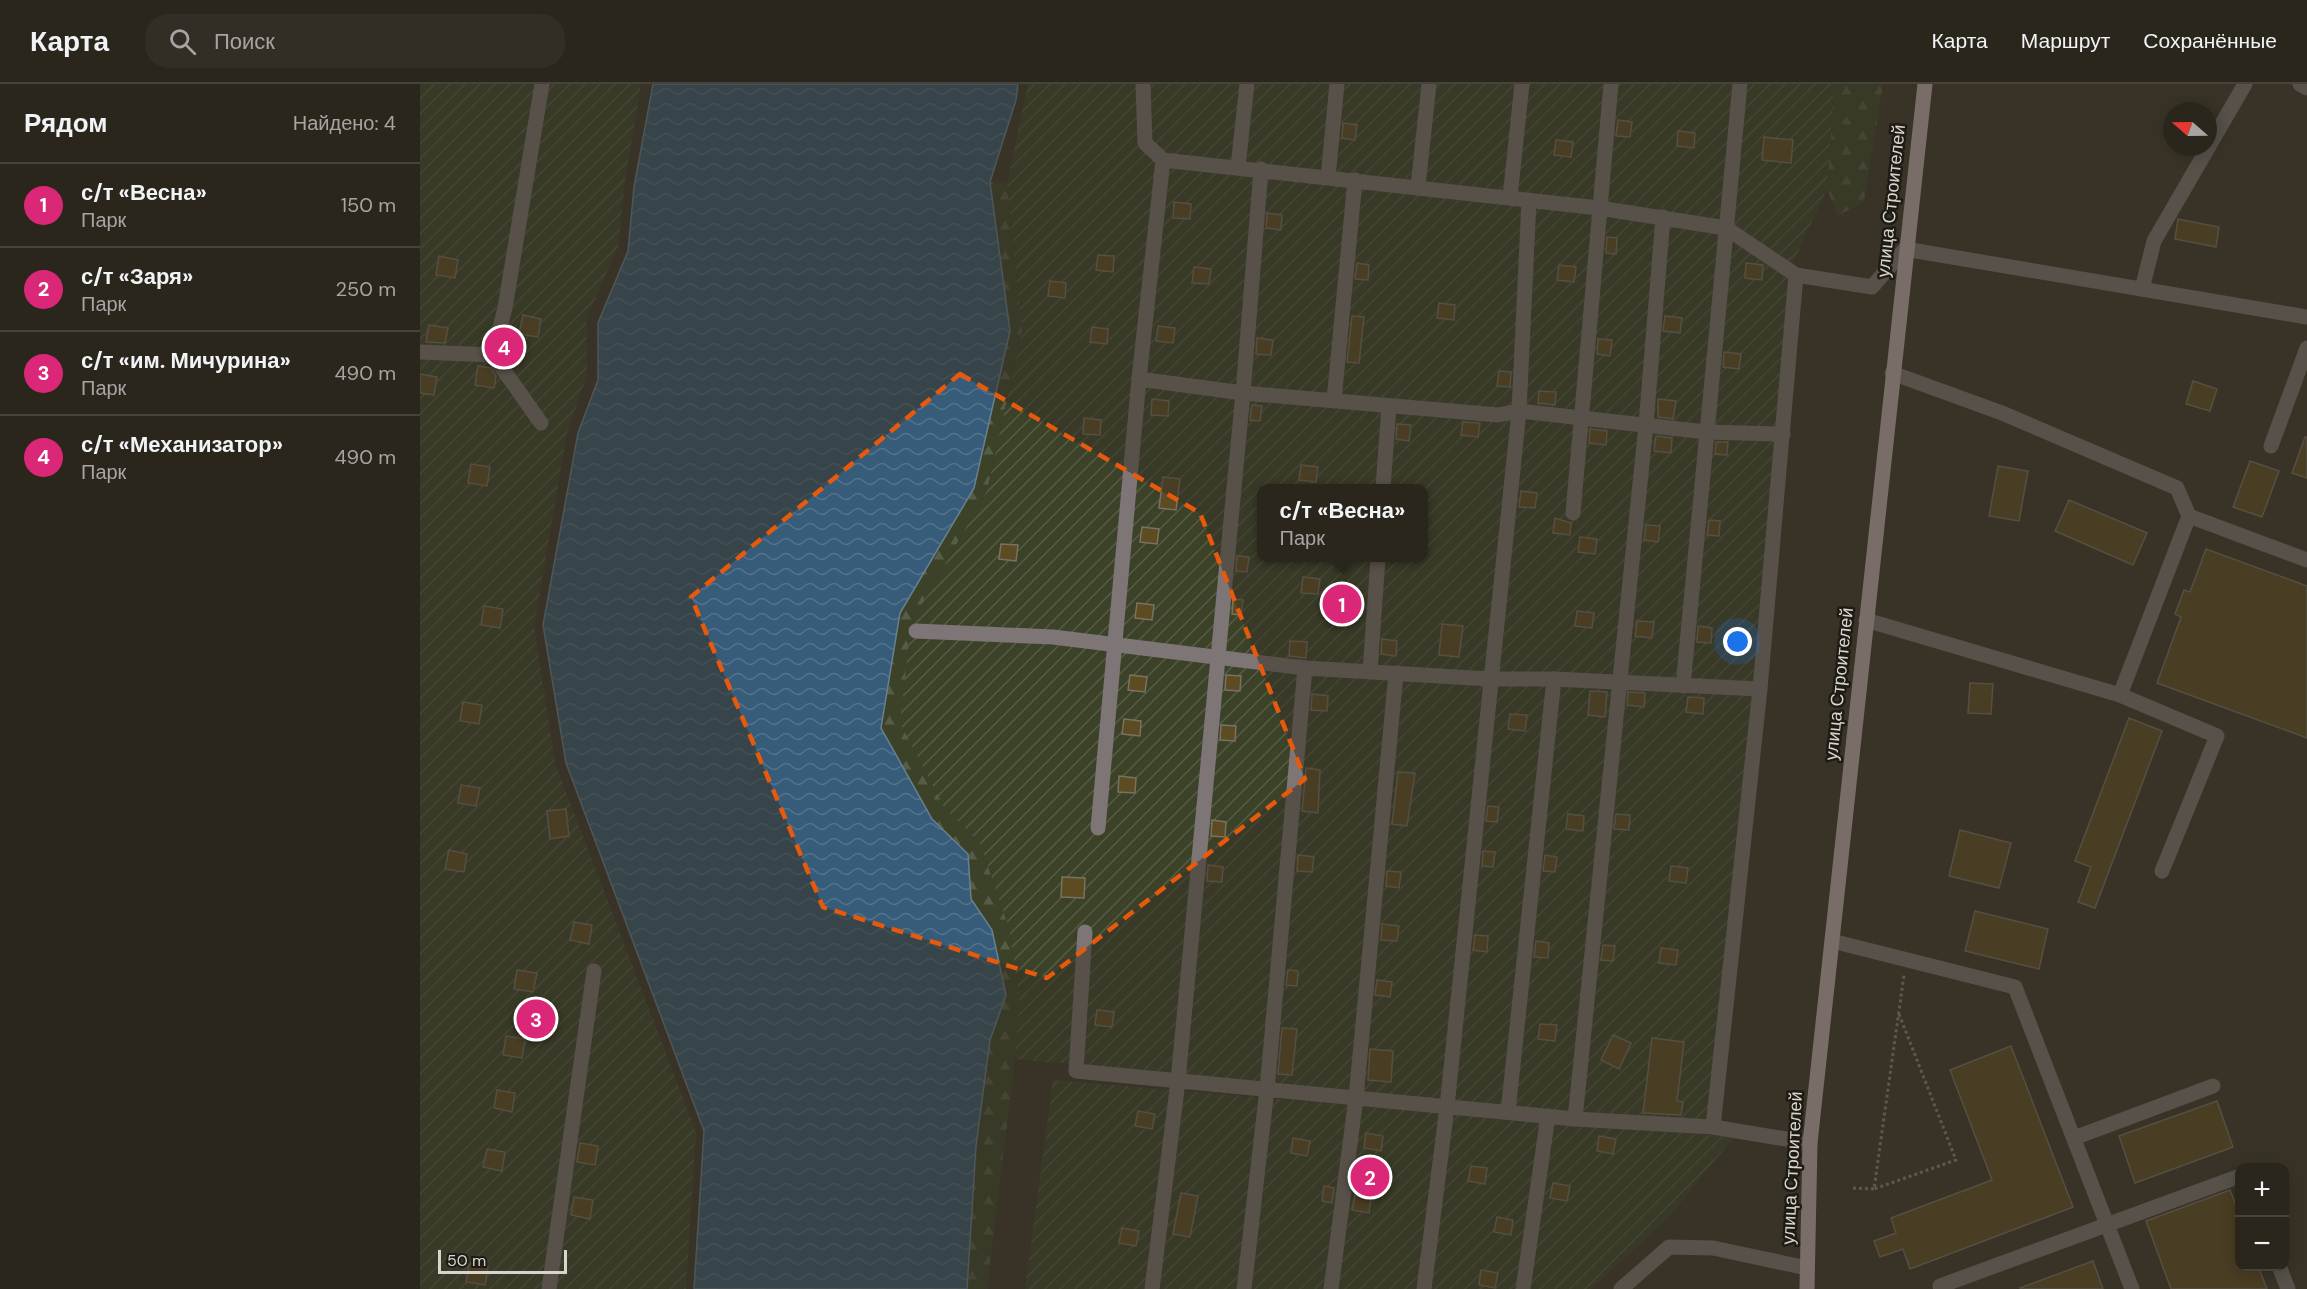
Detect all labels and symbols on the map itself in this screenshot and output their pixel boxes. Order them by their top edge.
north arrow [2163,102,2217,156]
street label: улица Строителей [1871,123,1911,279]
pin: 4 [484,324,524,370]
pin: 1 [1322,582,1362,626]
street label: улица Строителей [1819,606,1859,762]
your location [1723,627,1752,656]
pin: 3 [516,996,556,1042]
street label: улица Строителей [1776,1091,1808,1245]
pin: 2 [1350,1154,1390,1200]
scale bar [438,1247,567,1274]

